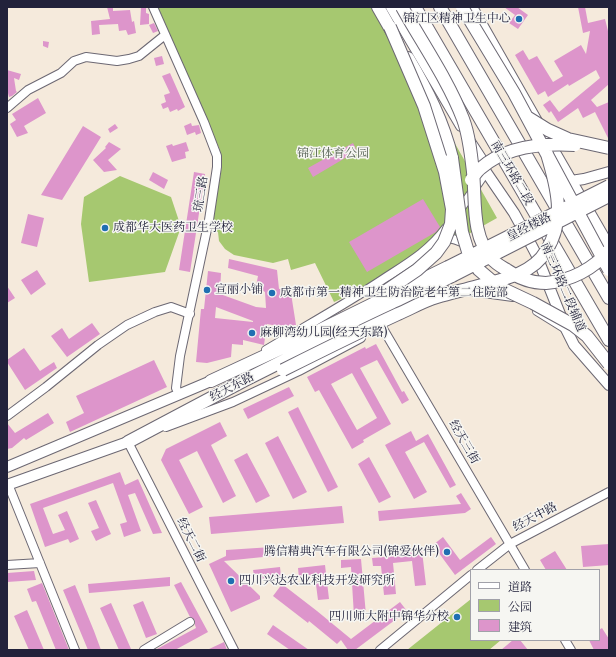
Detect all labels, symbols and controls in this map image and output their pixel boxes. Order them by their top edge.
place label: 锦江区精神卫生中心 [403,12,511,26]
marker: 锦江区精神卫生中心 [514,14,524,24]
street label: 南三环路二段 [488,138,536,208]
park label: 锦江体育公园 [297,147,369,161]
street label: 琉三路 [191,175,211,213]
street label: 皇经楼路 [504,210,554,244]
place label: 成都华大医药卫生学校 [113,221,233,235]
marker: 成都华大医药卫生学校 [100,223,110,233]
street label: 南三环路二段辅道 [538,240,588,334]
place label: 宣丽小铺 [215,283,263,297]
marker: 宣丽小铺 [202,285,212,295]
place label: 成都市第一精神卫生防治院老年第二住院部 [280,286,508,300]
marker: 成都市第一精神卫生防治院老年第二住院部 [267,288,277,298]
place label: 麻柳湾幼儿园(经天东路) [260,326,387,340]
marker: 麻柳湾幼儿园(经天东路) [247,328,257,338]
street label: 经天东路 [207,369,257,405]
street label: 经天三街 [446,418,482,466]
street label: 经天中路 [510,499,560,535]
street label: 经天二街 [174,515,208,565]
place label: 腾信精典汽车有限公司(锦爱伙伴) [264,545,439,559]
marker: 腾信精典汽车有限公司(锦爱伙伴) [442,547,452,557]
legend [470,569,600,641]
place label: 四川兴达农业科技开发研究所 [239,574,395,588]
marker: 四川兴达农业科技开发研究所 [226,576,236,586]
text: 道路 [508,579,532,594]
text: 公园 [508,599,532,614]
place label: 四川师大附中锦华分校 [329,610,449,624]
marker: 四川师大附中锦华分校 [452,612,462,622]
text: 建筑 [508,619,532,634]

